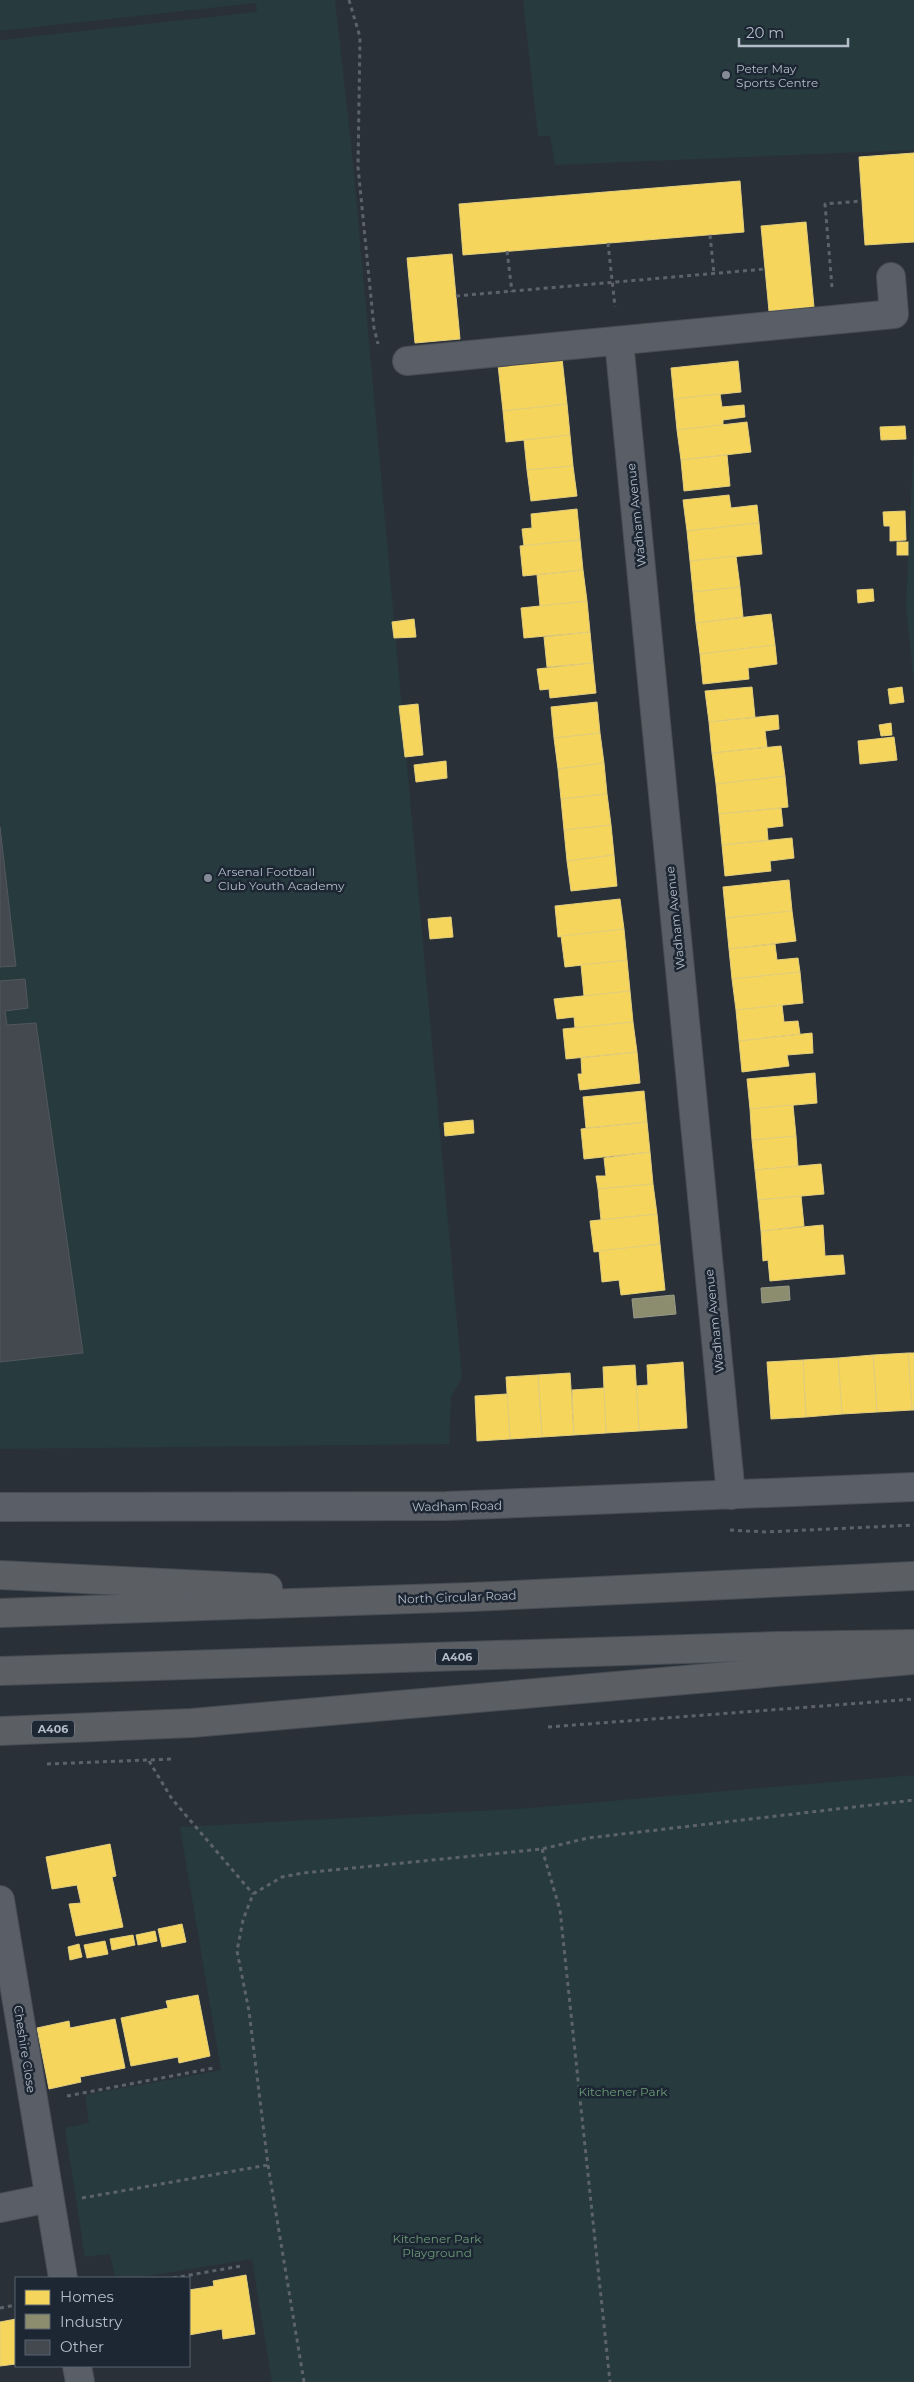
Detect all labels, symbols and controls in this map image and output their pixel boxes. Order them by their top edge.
scale bar [739,15,848,47]
text: 20 m [746,23,784,42]
place label: Peter May Sports Centre [736,61,818,90]
marker: Peter May Sports Centre [720,69,732,81]
street label: Wadham Avenue [623,462,649,568]
place label: Arsenal Football Club Youth Academy [218,864,345,893]
street label: Wadham Avenue [662,865,688,971]
marker: Arsenal Football Club Youth Academy [202,872,214,884]
street label: Wadham Avenue [701,1268,727,1374]
street label: Wadham Road [412,1498,502,1514]
street label: North Circular Road [397,1587,517,1607]
road number: A406 [436,1648,478,1665]
road number: A406 [32,1720,74,1738]
street label: Cheshire Close [11,2004,39,2094]
park label: Kitchener Park [578,2084,668,2099]
park label: Kitchener Park Playground [392,2231,482,2260]
legend [15,2277,190,2367]
text: Homes [60,2287,114,2306]
text: Industry [60,2312,123,2331]
text: Other [60,2337,104,2356]

